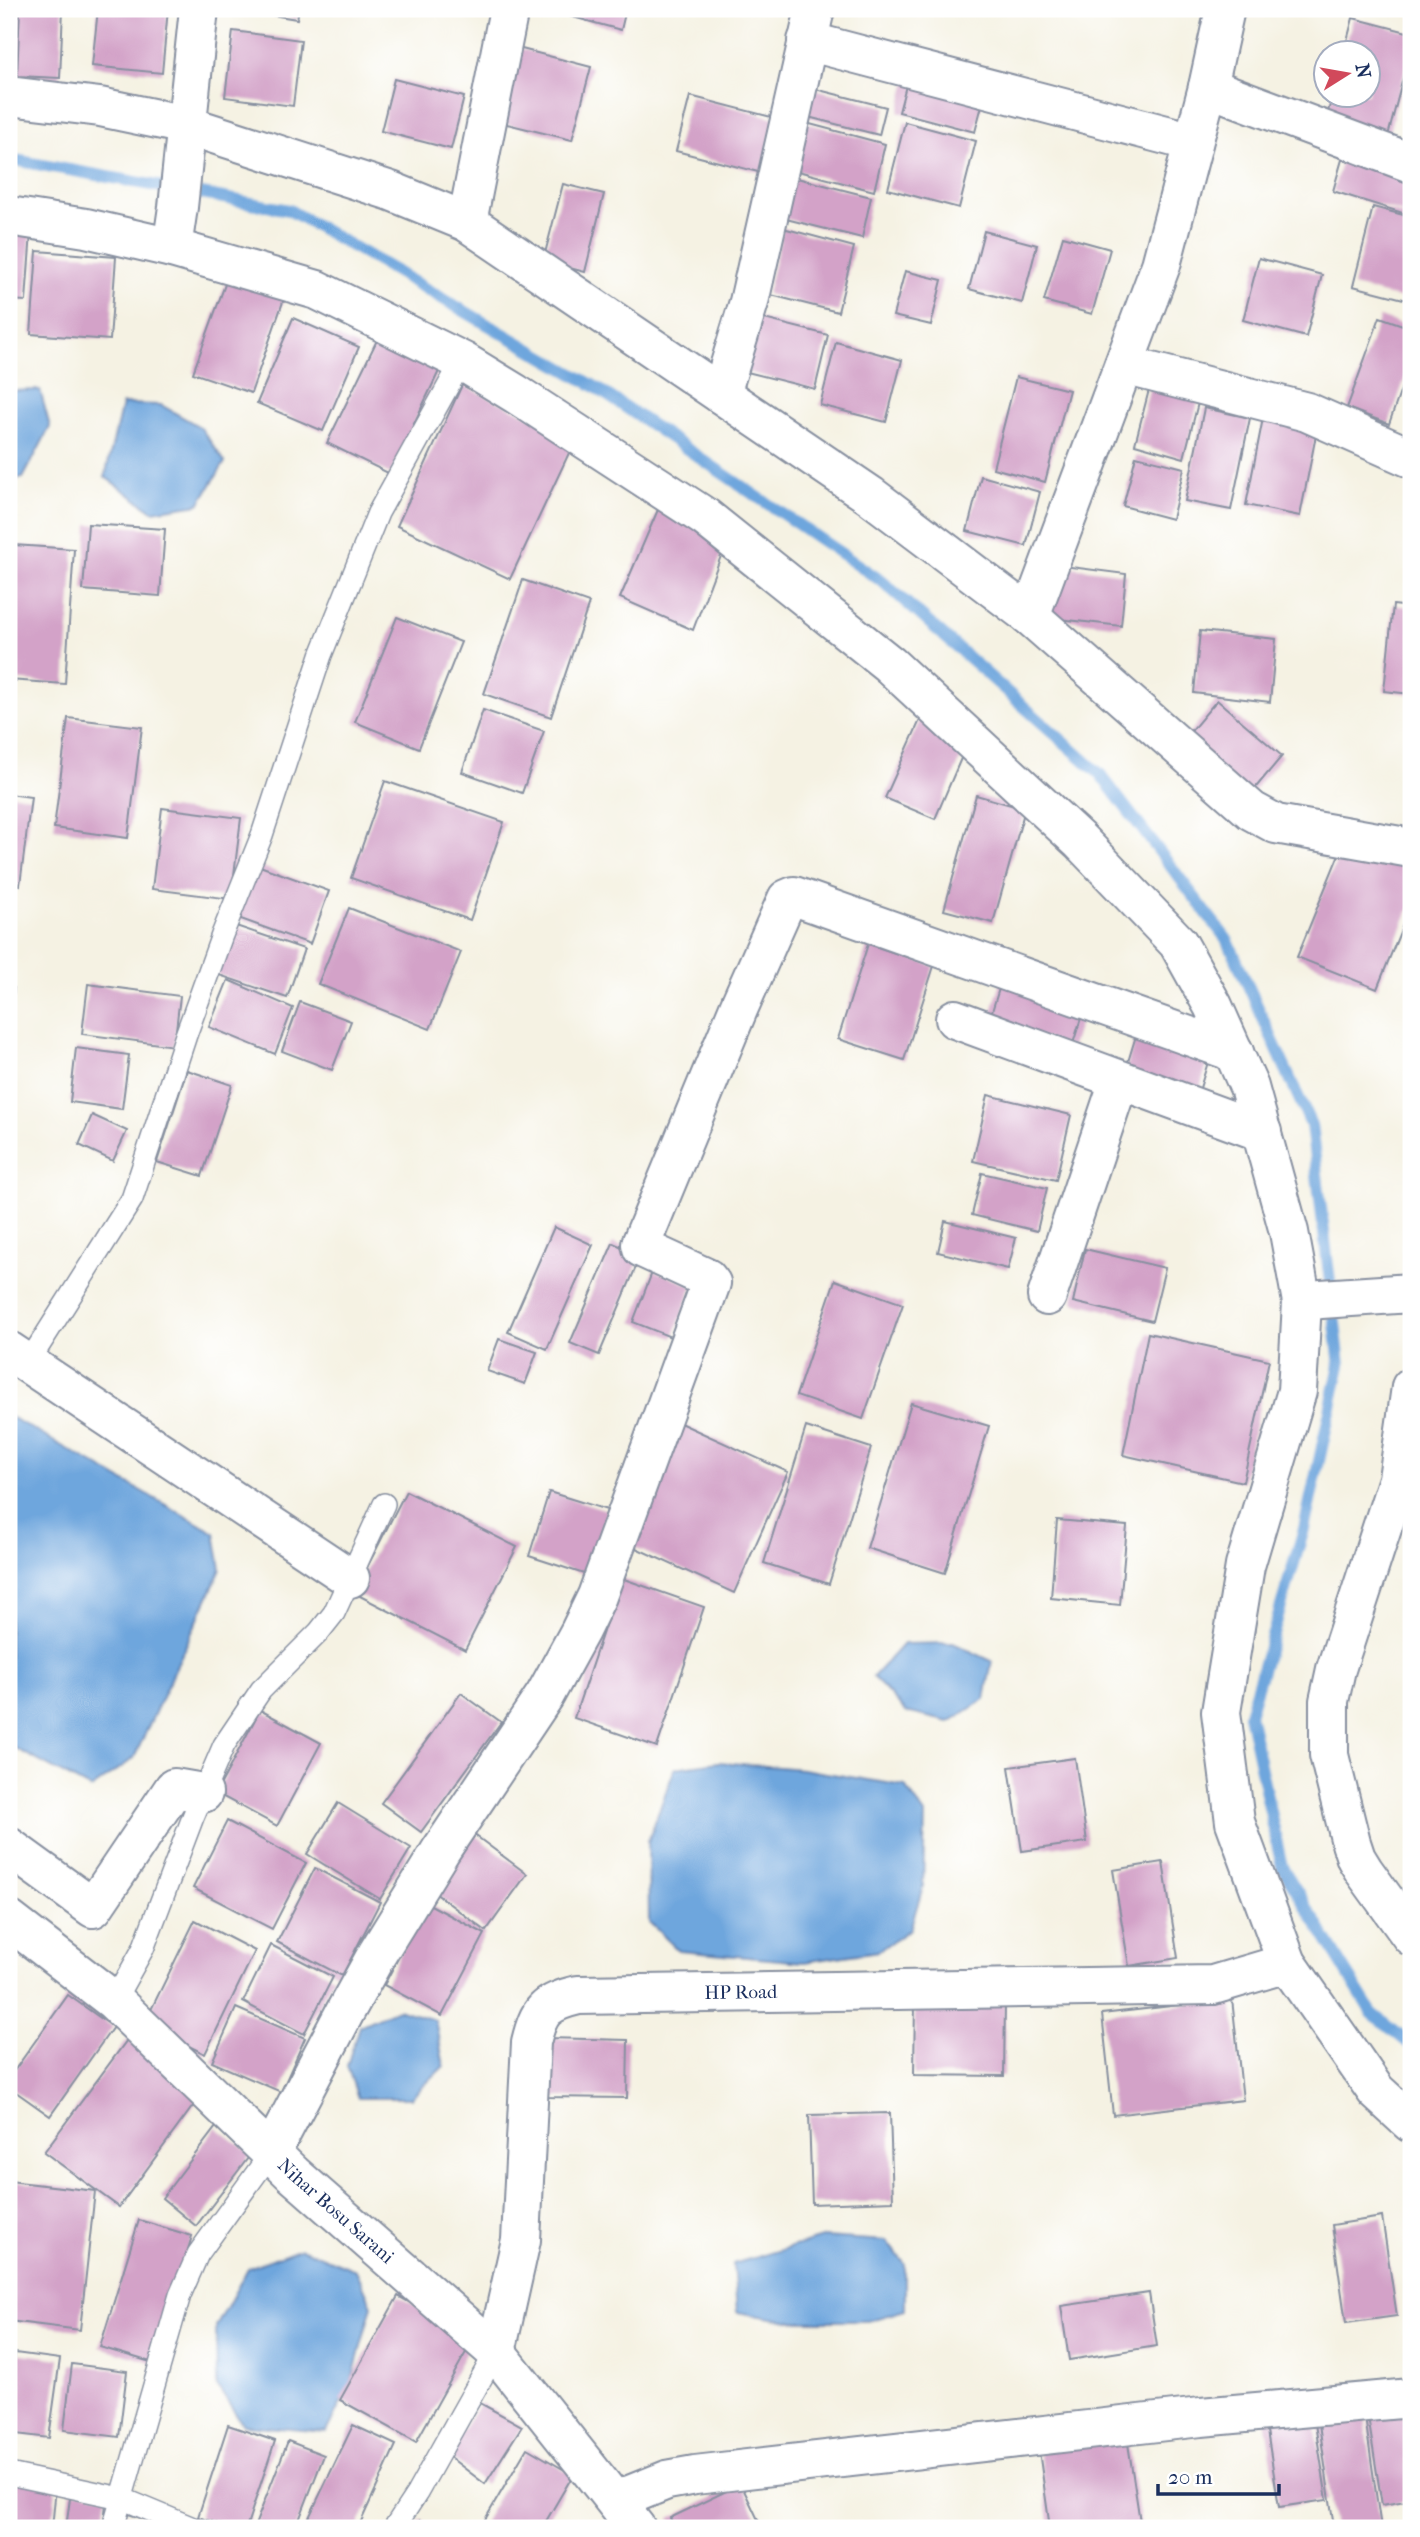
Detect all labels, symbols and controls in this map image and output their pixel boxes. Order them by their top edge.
north arrow [1312,38,1382,108]
text: N [1351,62,1375,81]
street label: HP Road [704,1981,778,2004]
street label: Nihar Bosu Sarani [273,2154,398,2268]
scale bar [1158,2453,1278,2497]
text: 20 m [1168,2465,1213,2489]

